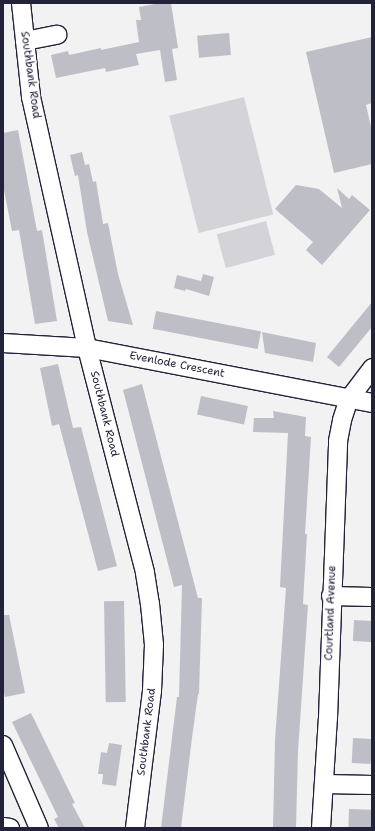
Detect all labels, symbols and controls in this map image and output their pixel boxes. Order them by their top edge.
street label: Southbank Road [17,31,43,119]
street label: Evenlode Crescent [128,349,226,381]
street label: Southbank Road [87,370,121,458]
street label: Courtland Avenue [323,565,339,661]
street label: Southbank Road [135,688,159,776]

